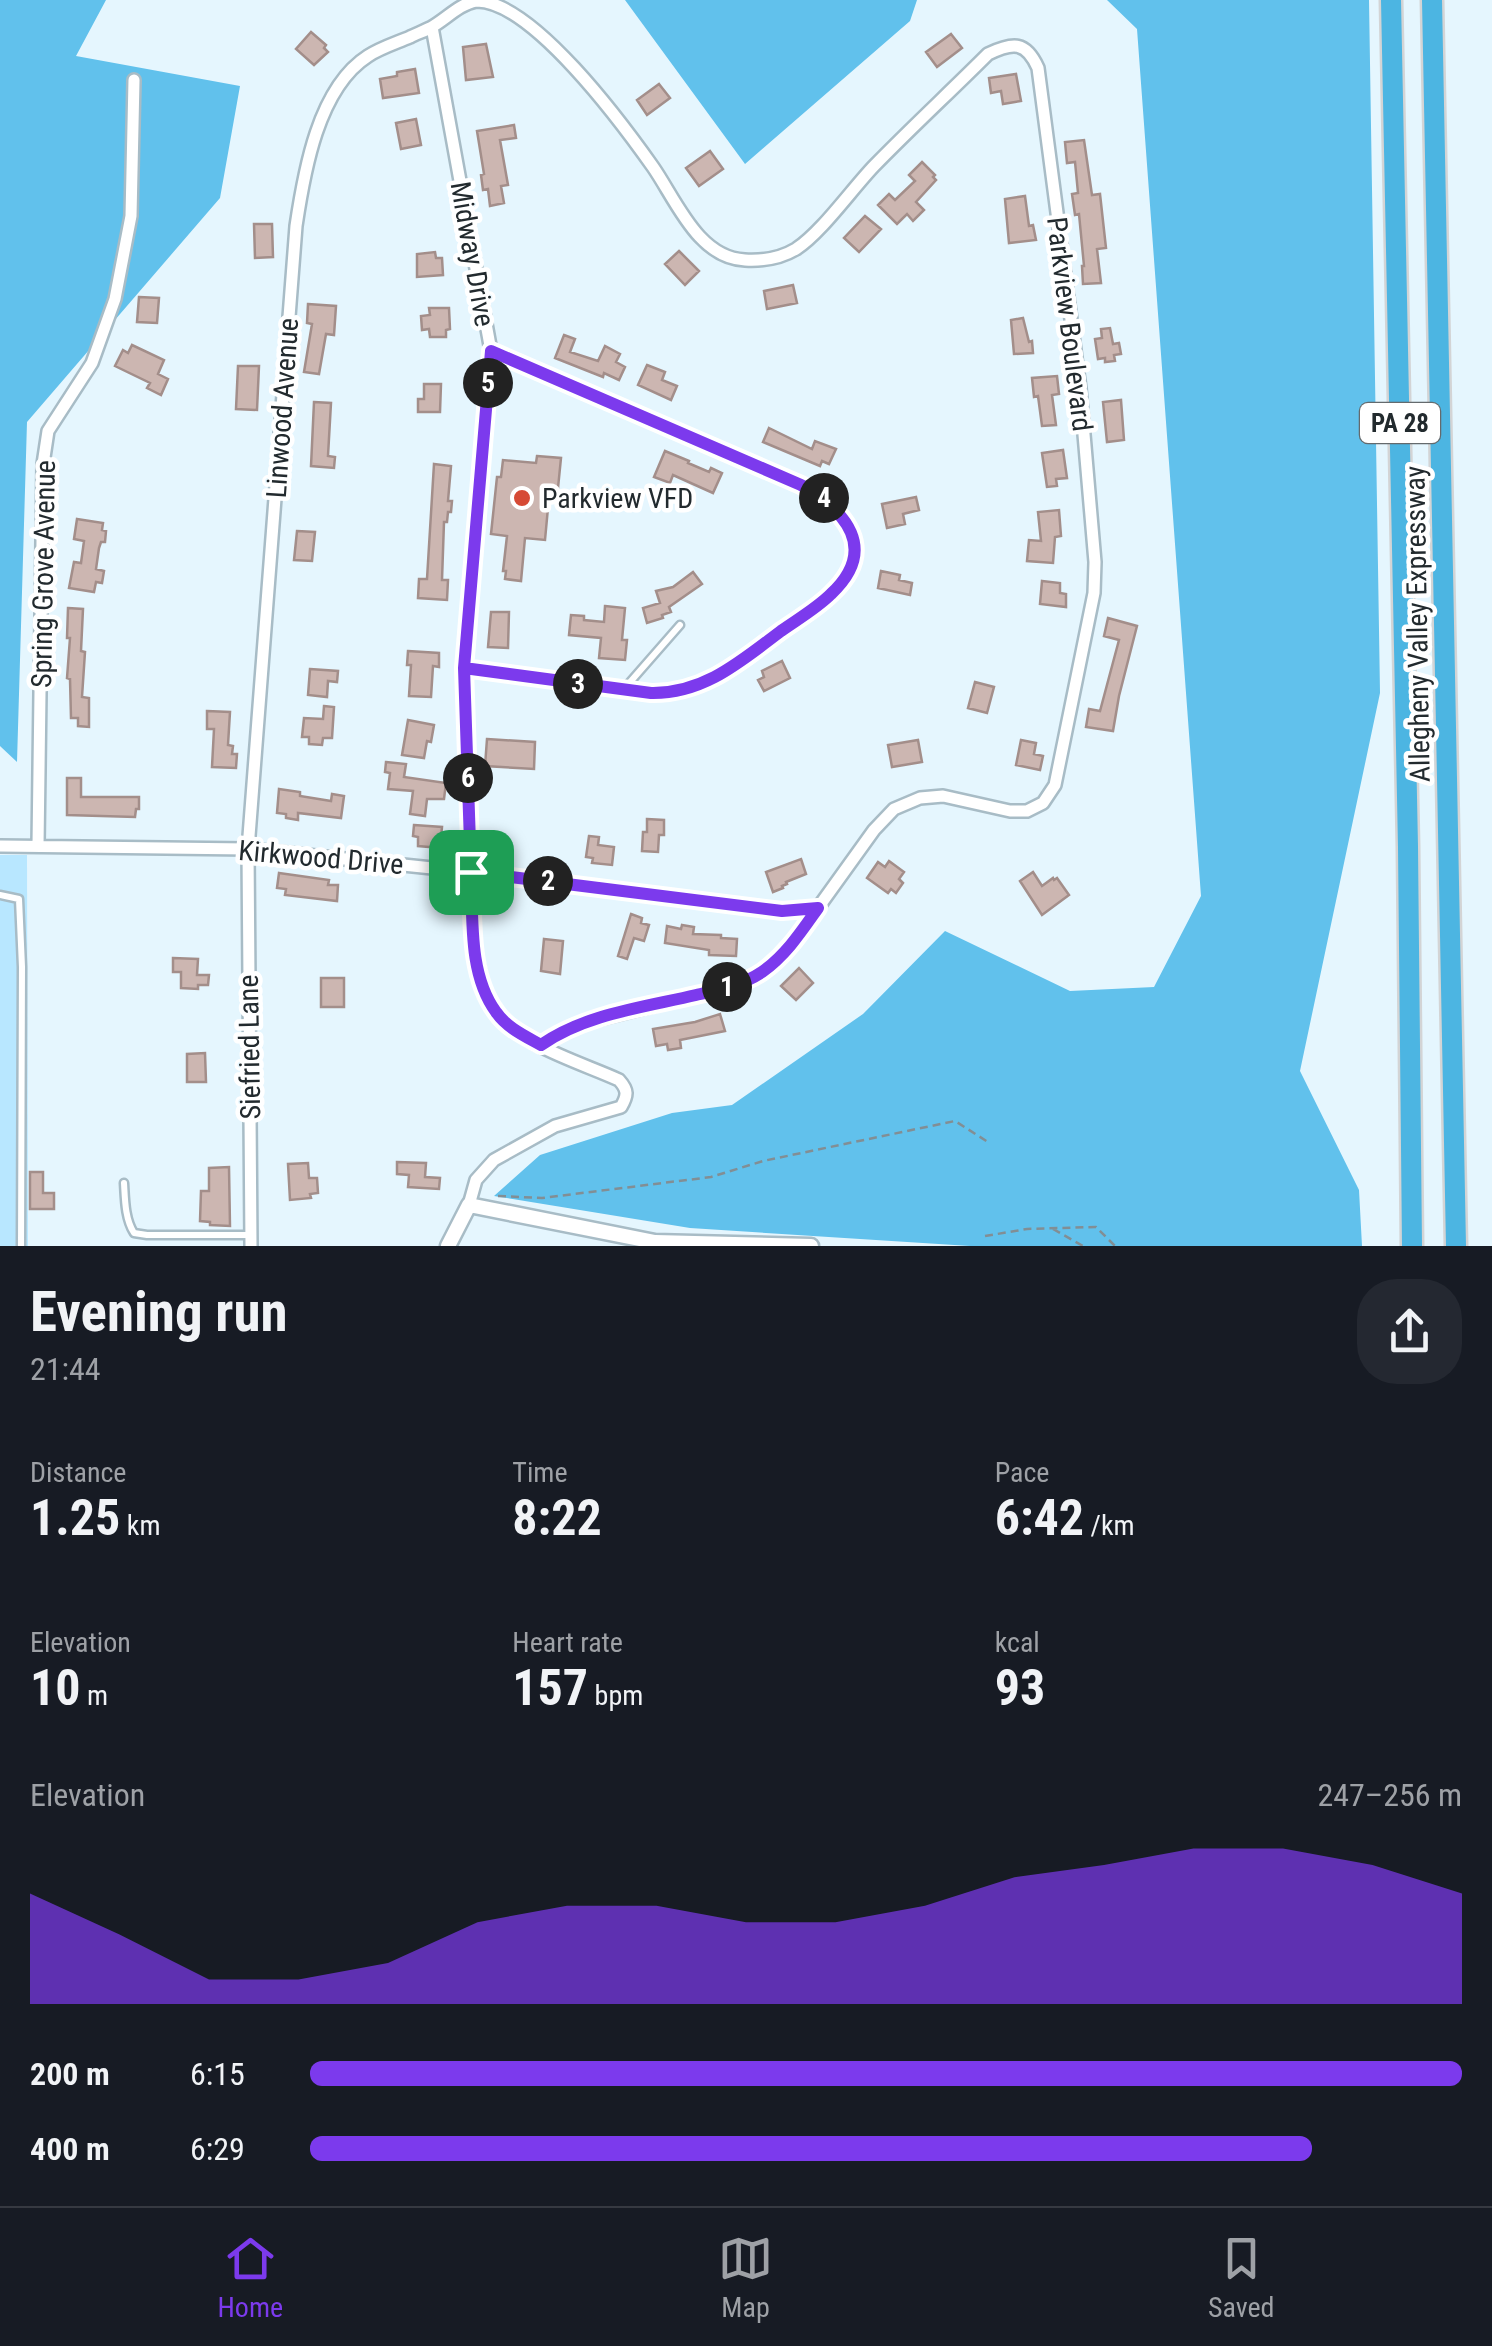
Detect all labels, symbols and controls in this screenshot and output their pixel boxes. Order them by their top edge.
street label: Midway Drive [444,179,502,329]
street label: Parkview Boulevard [1040,215,1099,433]
street label: Linwood Avenue [260,317,305,499]
pin: 5 [463,358,513,408]
text: 5 [481,366,495,399]
road number: PA 28 [1360,403,1440,443]
street label: Spring Grove Avenue [25,460,62,688]
street label: Allegheny Valley Expressway [1398,465,1437,783]
pin: 4 [799,473,849,523]
text: 4 [817,481,831,514]
place label: Parkview VFD [542,482,693,515]
marker: Parkview VFD [511,487,533,509]
pin: 3 [553,659,603,709]
text: 3 [571,667,585,700]
pin: 6 [443,753,493,803]
text: 6 [461,761,475,794]
pin [429,830,514,915]
street label: Kirkwood Drive [237,834,405,881]
icon: arrive [444,845,499,900]
pin: 2 [523,856,573,906]
text: 2 [541,864,555,897]
pin: 1 [702,962,752,1012]
text: 1 [720,970,734,1003]
street label: Siefried Lane [232,974,267,1120]
button: share [1357,1279,1462,1384]
text: Evening run [30,1280,288,1344]
text: 21:44 [30,1350,101,1388]
text: Distance [30,1456,127,1489]
text: Time [512,1456,568,1489]
text: Pace [995,1456,1050,1489]
text: 1.25 [30,1489,120,1547]
text: 8:22 [512,1489,602,1547]
text: 6:42 [995,1489,1084,1547]
text: km [120,1509,160,1542]
text: /km [1084,1509,1135,1542]
text: Elevation [30,1626,131,1659]
text: Heart rate [512,1626,623,1659]
text: kcal [995,1626,1040,1659]
text: 10 [30,1659,81,1717]
text: 157 [512,1659,588,1717]
text: 93 [995,1659,1045,1717]
text: m [81,1679,108,1712]
text: bpm [588,1679,643,1712]
text: Elevation [30,1776,145,1814]
text: 247–256 m [1317,1776,1462,1814]
text: 200 m [30,2055,110,2093]
text: 6:15 [190,2055,245,2093]
text: 400 m [30,2130,110,2168]
text: 6:29 [190,2130,245,2168]
tab: Home [217,2231,283,2324]
tab: Map [718,2231,773,2324]
tab: Saved [1208,2231,1275,2324]

